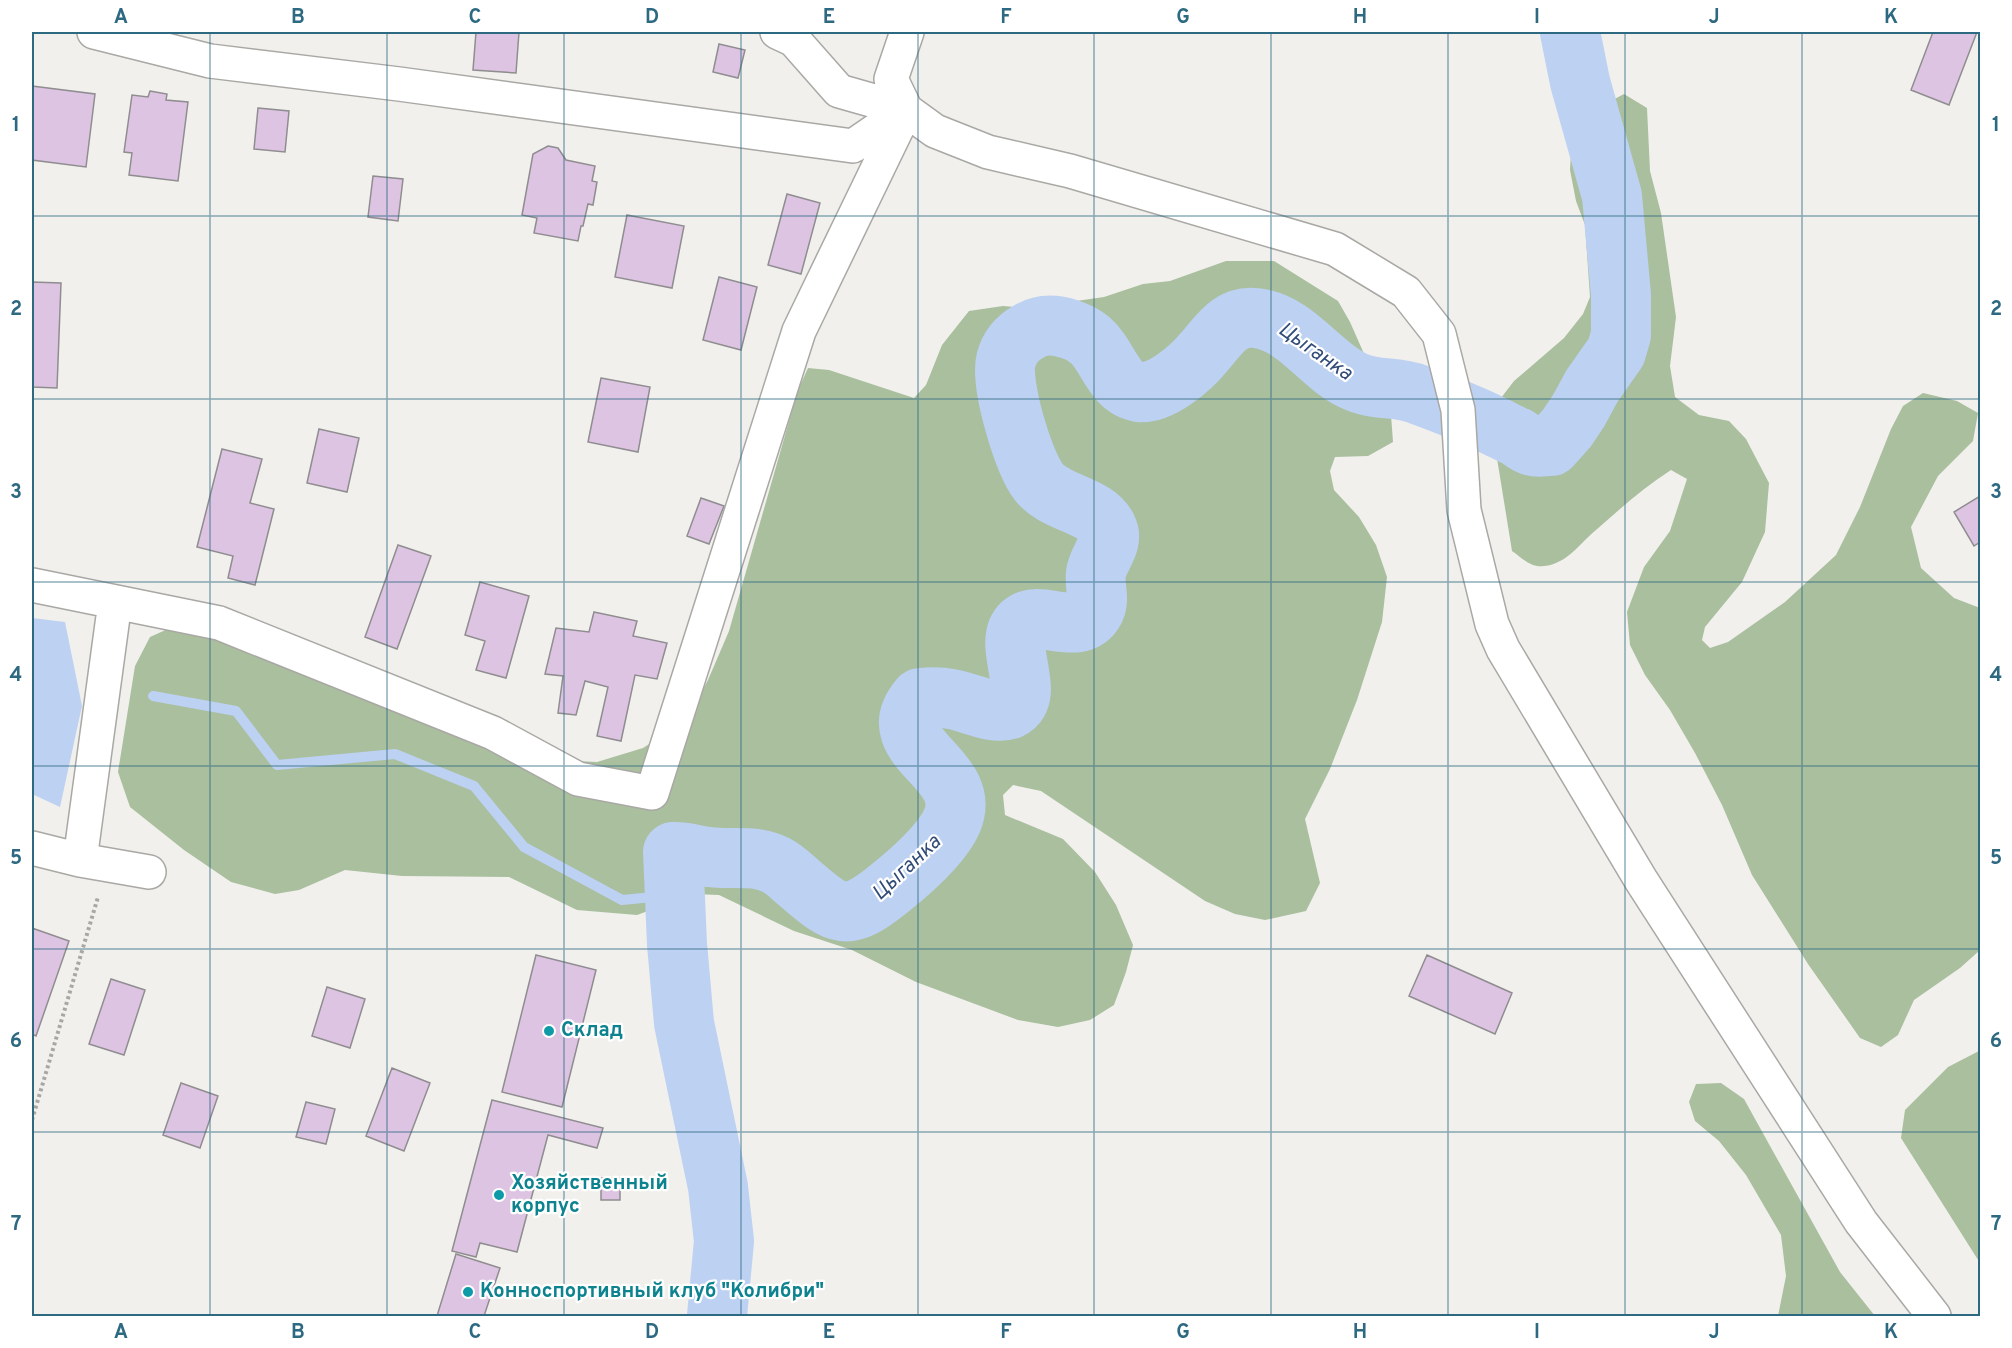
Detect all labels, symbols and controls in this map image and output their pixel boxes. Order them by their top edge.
text: A [114,5,128,31]
text: B [291,5,305,31]
text: C [469,5,481,31]
text: D [645,5,659,31]
text: E [823,5,835,31]
text: F [1000,5,1012,31]
text: G [1176,5,1190,31]
text: H [1353,5,1367,31]
text: I [1534,5,1540,31]
text: J [1708,5,1720,31]
text: K [1884,5,1898,31]
text: 1 [12,113,20,139]
text: 1 [1992,113,2000,139]
text: 2 [10,297,22,323]
text: 2 [1990,297,2002,323]
water label: Цыганка [1273,317,1358,387]
text: 3 [10,480,22,506]
text: 3 [1990,480,2002,506]
text: 4 [10,663,22,689]
text: 4 [1990,663,2002,689]
water label: Цыганка [867,829,947,907]
text: 5 [10,846,22,872]
text: 5 [1990,846,2002,872]
place label: Склад [561,1018,623,1044]
marker: Склад [542,1024,556,1038]
text: 6 [10,1029,22,1055]
text: 6 [1990,1029,2002,1055]
place label: Хозяйственный корпус [511,1171,668,1220]
marker: Хозяйственный корпус [492,1188,506,1202]
text: 7 [11,1212,21,1238]
text: 7 [1991,1212,2001,1238]
place label: Конноспортивный клуб "Колибри" [480,1279,824,1305]
marker: Конноспортивный клуб "Колибри" [461,1285,475,1299]
text: A [114,1320,128,1346]
text: B [291,1320,305,1346]
text: C [469,1320,481,1346]
text: D [645,1320,659,1346]
text: E [823,1320,835,1346]
text: F [1000,1320,1012,1346]
text: G [1176,1320,1190,1346]
text: H [1353,1320,1367,1346]
text: I [1534,1320,1540,1346]
text: J [1708,1320,1720,1346]
text: K [1884,1320,1898,1346]

